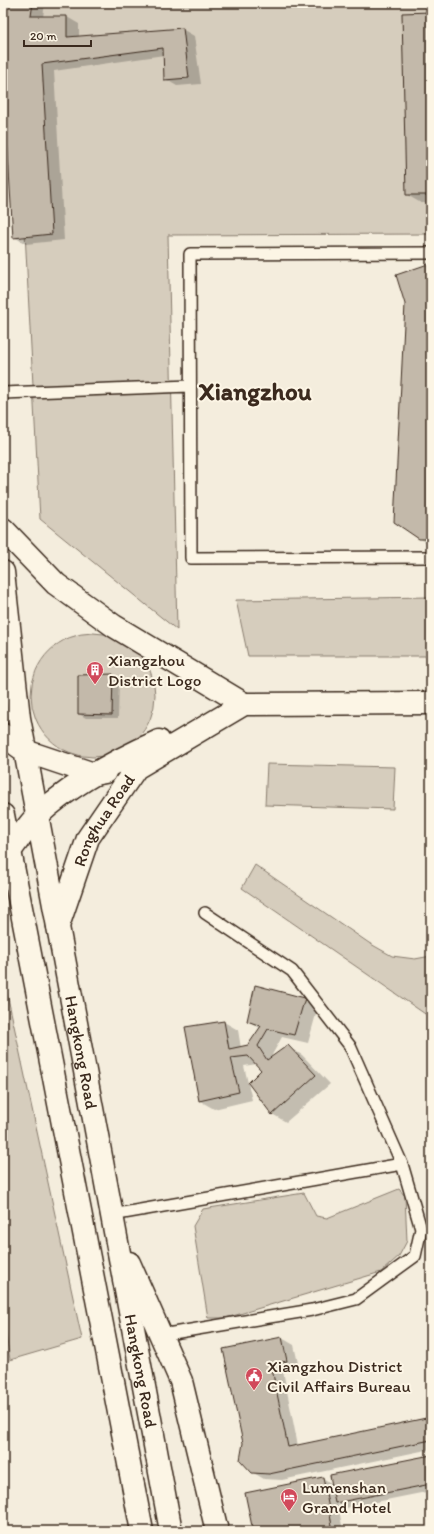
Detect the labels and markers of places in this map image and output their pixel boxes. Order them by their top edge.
place label: Xiangzhou District Logo [108,650,201,690]
building icon: Xiangzhou District Logo [85,660,105,685]
place label: Xiangzhou District Civil Affairs Bureau [267,1356,411,1396]
public building icon: Xiangzhou District Civil Affairs Bureau [244,1366,264,1391]
place label: Lumenshan Grand Hotel [302,1477,391,1517]
hotel icon: Lumenshan Grand Hotel [279,1487,299,1512]

